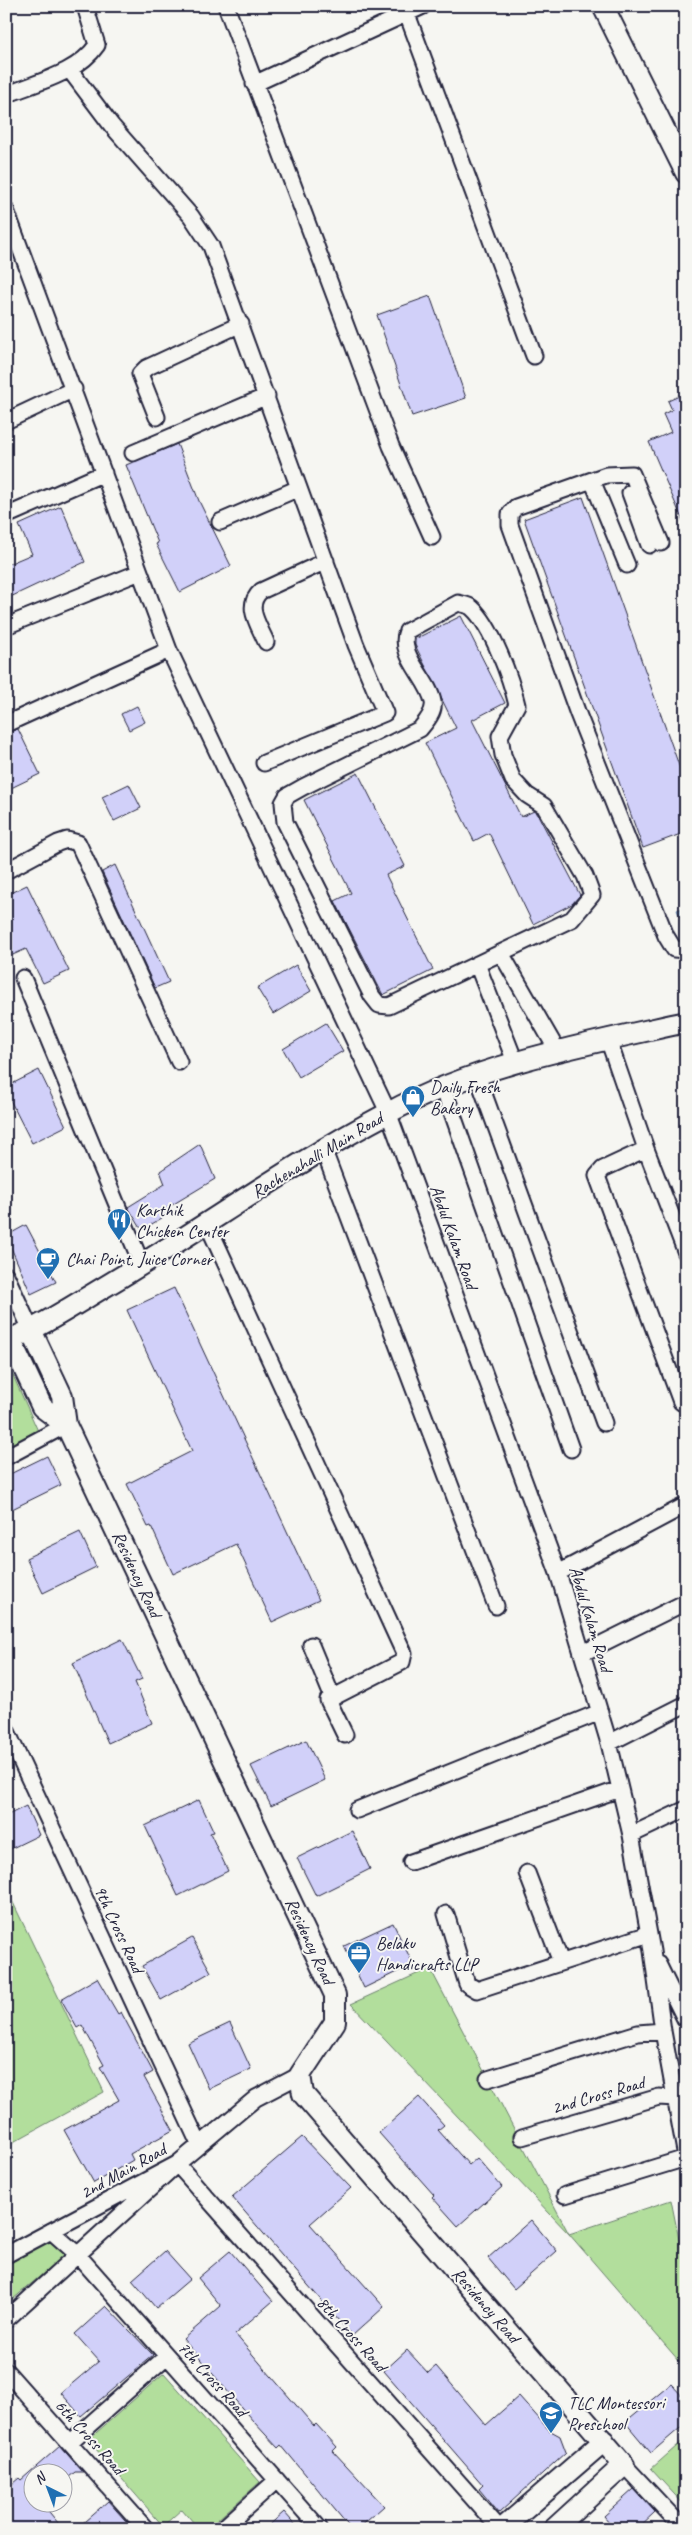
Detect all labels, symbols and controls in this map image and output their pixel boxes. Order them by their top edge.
place label: Daily Fresh Bakery [430,1076,501,1119]
shop icon: Daily Fresh Bakery [400,1084,426,1118]
street label: Rachenahalli Main Road [247,1106,389,1203]
street label: Abdul Kalam Road [425,1182,484,1295]
place label: Karthik Chicken Center [136,1199,231,1242]
restaurant icon: Karthik Chicken Center [106,1207,132,1241]
cafe icon: Chai Point, Juice Corner [35,1246,61,1280]
place label: Chai Point, Juice Corner [66,1248,214,1270]
street label: Residency Road [107,1527,168,1623]
street label: Abdul Kalam Road [565,1564,618,1677]
street label: 9th Cross Road [89,1882,150,1979]
street label: Residency Road [280,1894,341,1990]
place label: Belaku Handicrafts LLP [376,1932,480,1975]
office icon: Belaku Handicrafts LLP [346,1940,372,1974]
street label: 2nd Cross Road [549,2070,650,2119]
street label: 2nd Main Road [76,2137,172,2204]
street label: Residency Road [447,2263,527,2349]
street label: 8th Cross Road [312,2292,394,2379]
street label: 7th Cross Road [173,2337,255,2424]
place label: TLC Montessori Preschool [568,2392,667,2435]
street label: 6th Cross Road [50,2395,132,2482]
school or university icon: TLC Montessori Preschool [538,2400,564,2434]
north arrow [22,2462,72,2512]
text: N [31,2468,50,2488]

